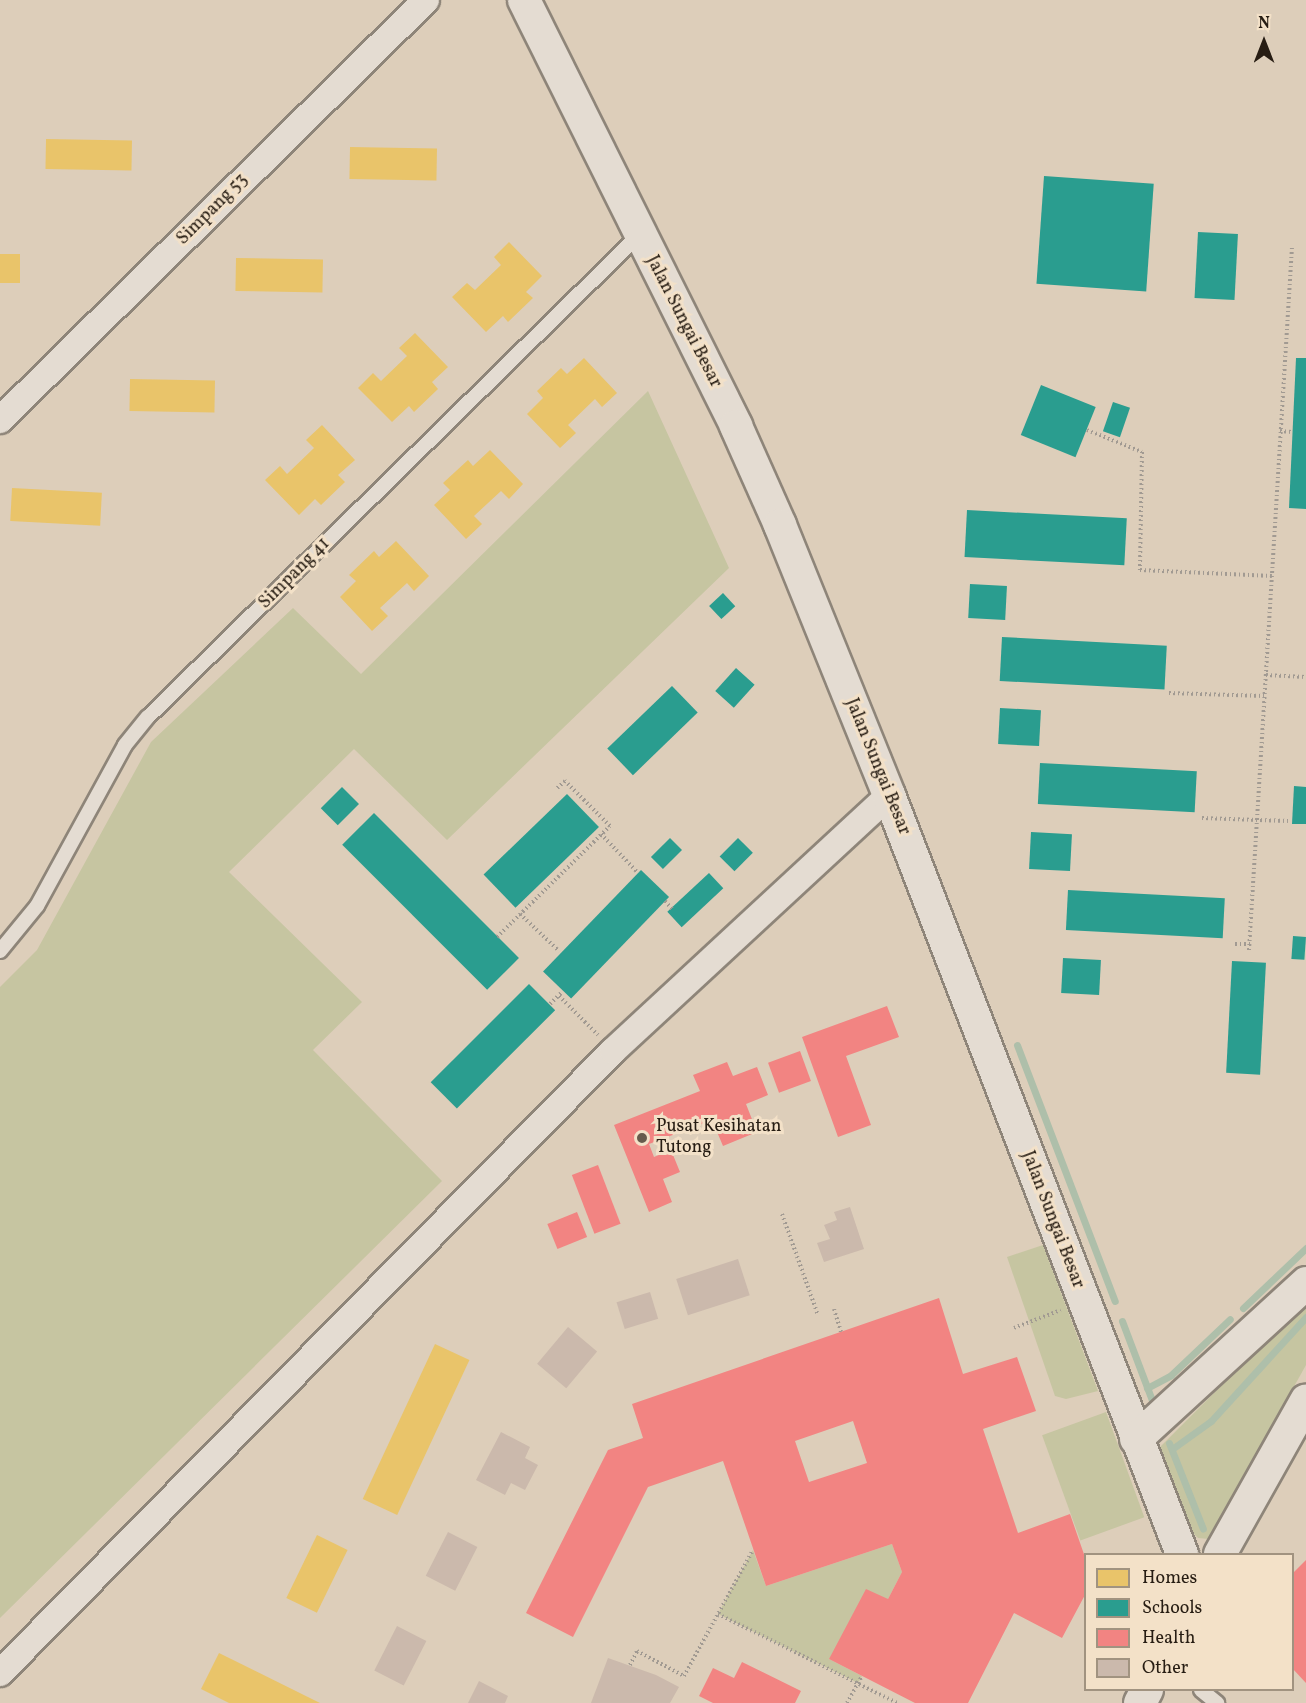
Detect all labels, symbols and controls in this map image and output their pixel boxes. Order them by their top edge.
north arrow [1234,12,1294,72]
text: N [1258,13,1270,35]
street label: Simpang 53 [173,170,253,250]
street label: Jalan Sungai Besar [640,252,726,392]
street label: Simpang 41 [255,534,335,614]
street label: Jalan Sungai Besar [840,695,914,839]
place label: Pusat Kesihatan Tutong [656,1117,782,1160]
marker: Pusat Kesihatan Tutong [633,1129,651,1147]
street label: Jalan Sungai Besar [1016,1148,1088,1292]
legend [1084,1553,1294,1691]
text: Homes [1142,1566,1197,1591]
text: Schools [1142,1596,1202,1621]
text: Health [1142,1626,1195,1651]
text: Other [1142,1656,1188,1681]

